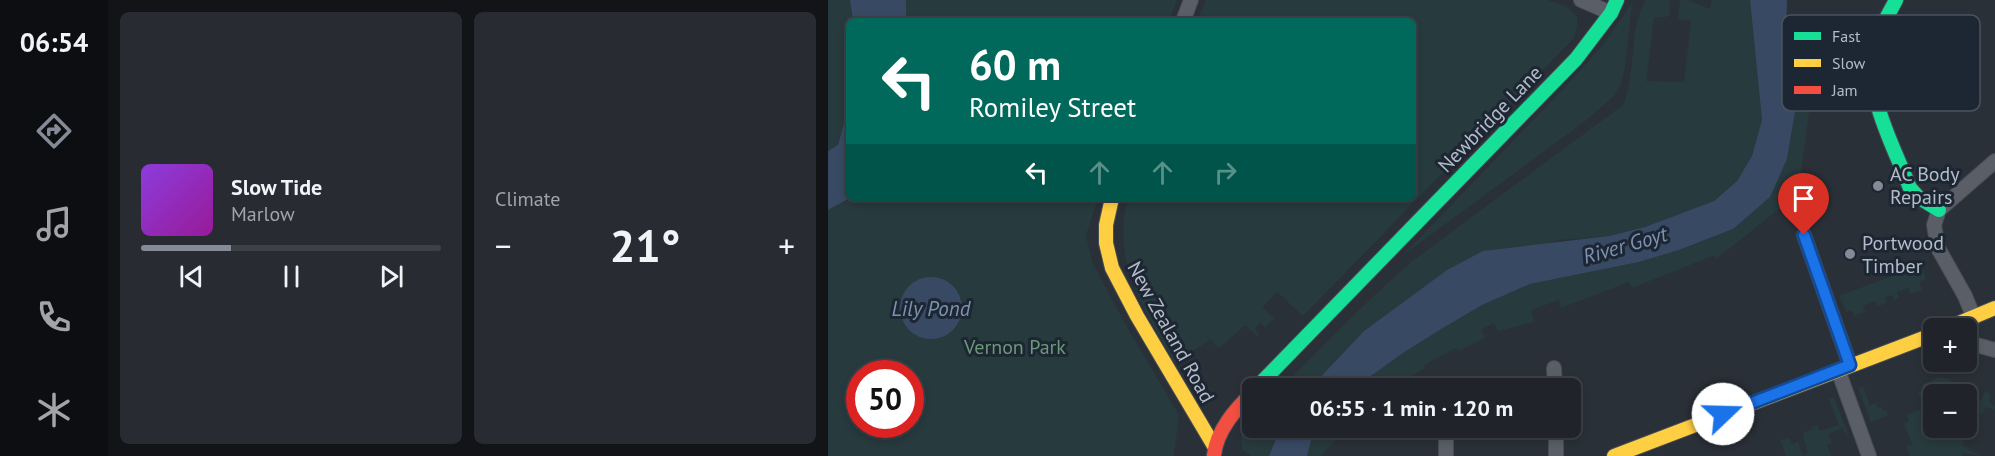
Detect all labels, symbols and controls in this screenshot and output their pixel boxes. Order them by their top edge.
legend [1782,15,1980,111]
text: 06:54 [20,25,88,59]
text: Fast [1832,26,1861,46]
text: 60 m [969,37,1061,92]
icon: left [870,42,948,120]
text: Slow [1832,53,1866,73]
street label: Newbridge Lane [1432,60,1548,178]
text: Jam [1831,80,1858,100]
text: Romiley Street [969,90,1136,124]
icon: directions [33,110,75,152]
icon: left [1020,156,1053,189]
icon: ahead [1083,156,1116,189]
icon: ahead [1146,156,1179,189]
icon: right [1209,156,1242,189]
place label: AC Body Repairs [1890,161,1960,210]
text: Slow Tide [231,173,322,201]
pin [1778,173,1829,235]
marker: AC Body Repairs [1871,179,1885,193]
icon: arrive [1787,182,1820,215]
text: Climate [495,186,561,212]
text: Marlow [231,201,295,227]
icon: music [33,203,75,245]
text: 21° [610,216,680,274]
water label: River Goyt [1580,220,1672,270]
text: − [495,224,512,267]
text: + [778,224,795,267]
place label: Portwood Timber [1862,230,1944,279]
marker: Portwood Timber [1843,247,1857,261]
street label: New Zealand Road [1121,257,1221,407]
icon: previous [175,260,208,293]
icon: pause [275,260,308,293]
icon: next [375,260,408,293]
water label: Lily Pond [892,295,972,322]
icon: phone [33,296,75,338]
map controls [1923,318,1977,438]
button: + [1923,318,1977,372]
park label: Vernon Park [963,334,1066,360]
speed limit sign: 50 [846,360,924,438]
position arrow [1691,382,1755,446]
button: − [1923,384,1977,438]
icon: climate [33,389,75,431]
text: 06:55 · 1 min · 120 m [1310,394,1513,422]

